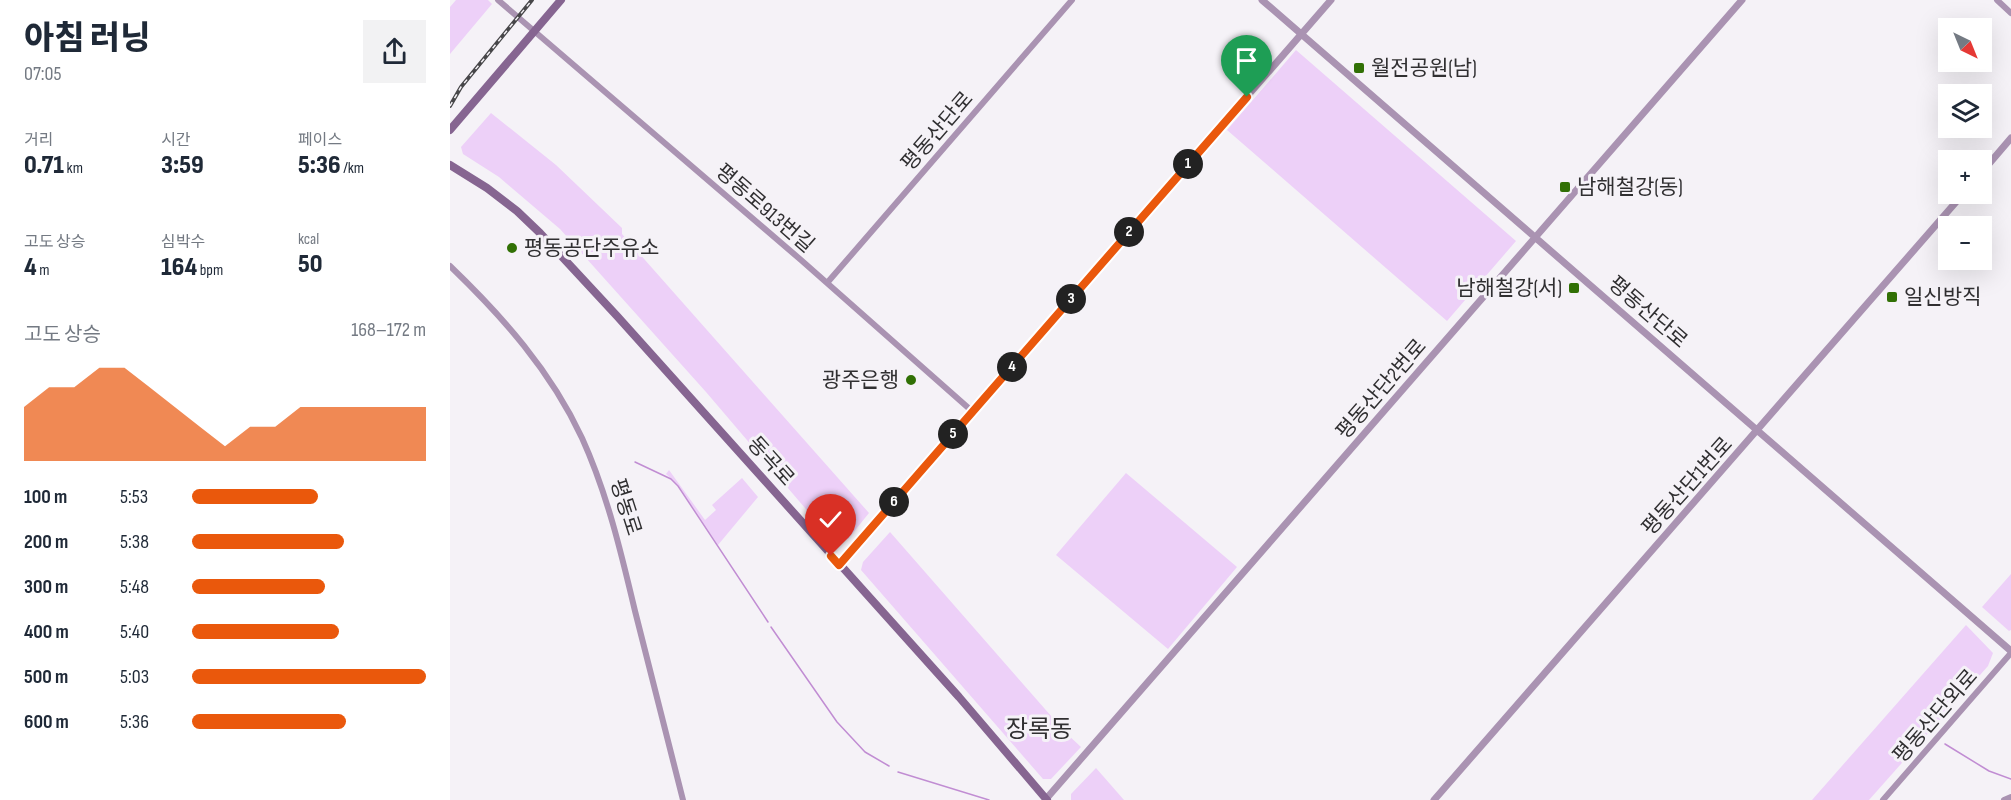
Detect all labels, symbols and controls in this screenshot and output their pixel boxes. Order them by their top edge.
north arrow [1938,18,1992,72]
map controls [1938,18,1992,270]
text: 아침 러닝 [24,19,151,59]
button: share [363,20,426,83]
pin [1221,35,1272,97]
icon: arrive [1230,44,1263,77]
place label: 월전공원(남) [1371,56,1477,81]
marker: 월전공원(남) [1352,61,1366,75]
text: 07:05 [24,62,61,86]
button: layers [1938,84,1992,138]
street label: 평동산단로 [896,87,979,176]
text: 거리 [24,131,53,150]
text: 시간 [161,131,190,150]
text: 페이스 [298,131,342,150]
pin: 1 [1173,149,1203,179]
text: 0.71 [24,150,64,181]
text: 3:59 [161,150,204,181]
text: 5:36 [298,150,341,181]
button: + [1938,150,1992,204]
text: 1 [1185,154,1191,173]
text: km [64,159,83,178]
text: /km [341,159,364,178]
street label: 평동로913번길 [710,159,819,258]
place label: 남해철강(동) [1577,175,1683,200]
marker: 남해철강(동) [1558,180,1572,194]
button: − [1938,216,1992,270]
pin: 2 [1114,217,1144,247]
text: 2 [1125,222,1133,241]
text: kcal [298,230,319,249]
text: 고도 상승 [24,233,85,252]
text: 심박수 [161,233,205,252]
place label: 평동공단주유소 [524,236,659,261]
marker: 평동공단주유소 [505,241,519,255]
text: 50 [298,249,323,280]
text: 4 [24,252,37,283]
text: 164 [161,252,197,283]
text: m [37,261,50,280]
text: bpm [197,261,223,280]
street label: 평동산단로 [1603,271,1692,354]
place label: 남해철강(서) [1456,276,1562,301]
marker: 남해철강(서) [1567,281,1581,295]
pin: 3 [1056,284,1086,314]
place label: 일신방직 [1904,285,1981,310]
text: 3 [1067,289,1075,308]
marker: 일신방직 [1885,290,1899,304]
text: 168–172 m [351,318,426,342]
text: 고도 상승 [24,323,101,347]
street label: 평동산단2번로 [1331,334,1432,445]
pin: 4 [997,352,1027,382]
text: 4 [1008,357,1016,376]
place label: 광주은행 [822,368,899,393]
marker: 광주은행 [904,373,918,387]
pin: 5 [938,419,968,449]
text: 5 [949,424,957,443]
street label: 동곡로 [742,431,799,491]
street label: 평동산단1번로 [1637,432,1738,541]
street label: 평동로 [605,476,646,539]
text: 100 m [24,485,67,509]
text: 5:53 [120,485,148,509]
pin: 6 [879,487,909,517]
text: 6 [890,492,898,511]
pin [805,494,856,556]
icon: check [814,503,847,536]
text: 200 m [24,530,68,554]
text: 5:38 [120,530,149,554]
text: 300 m [24,575,68,599]
text: 5:48 [120,575,149,599]
text: 400 m [24,620,69,644]
text: 5:40 [120,620,149,644]
street label: 평동산단외로 [1888,664,1983,768]
text: 500 m [24,665,68,689]
text: 5:03 [120,665,149,689]
text: 600 m [24,710,69,734]
text: 5:36 [120,710,149,734]
district label: 장록동 [1006,715,1072,744]

